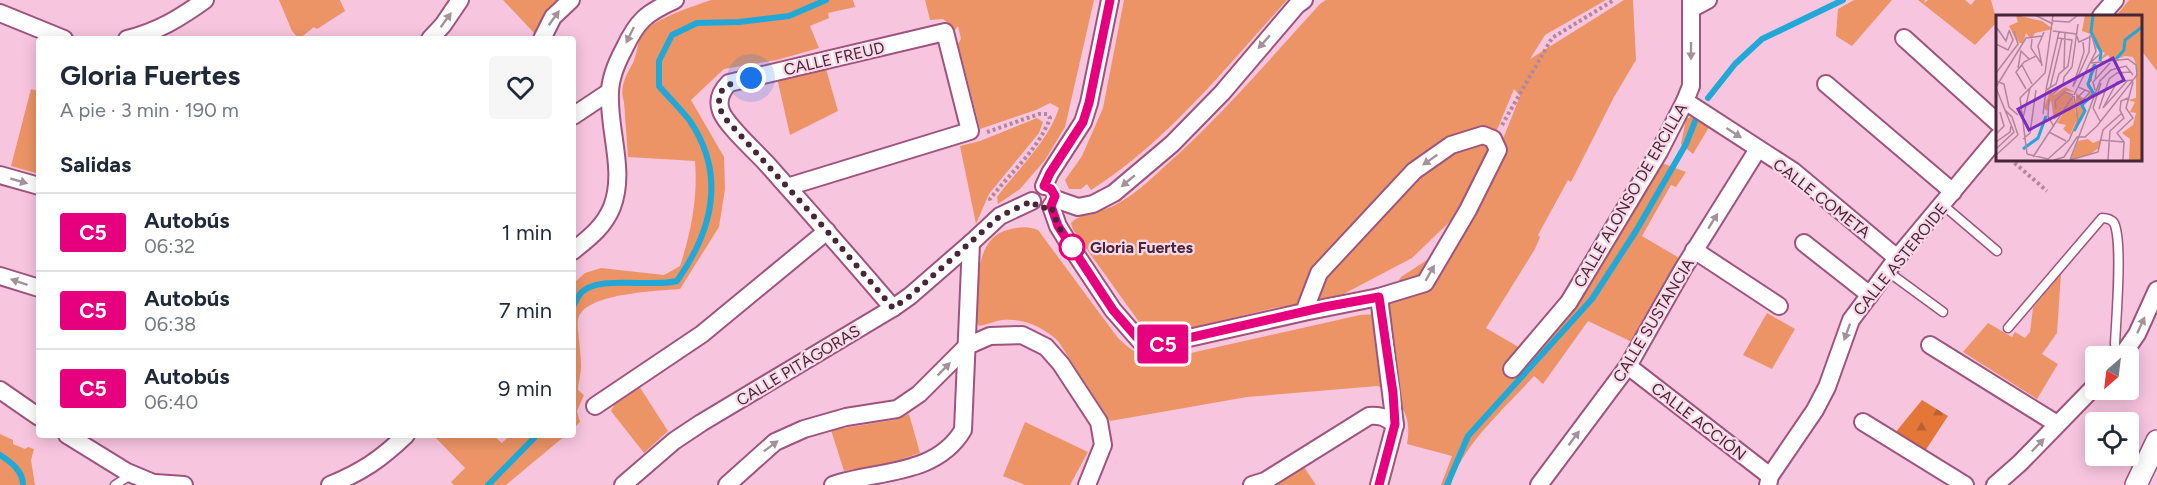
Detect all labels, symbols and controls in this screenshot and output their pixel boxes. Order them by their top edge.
one-way arrow [548,10,560,26]
one-way arrow [440,13,452,29]
inset map [1996,15,2142,160]
one-way arrow [626,27,635,44]
one-way arrow [1258,34,1271,49]
street label: CALLE FREUD [782,38,886,79]
one-way arrow [1686,42,1696,61]
button: heart [489,56,552,119]
text: Gloria Fuertes [60,58,240,92]
your location [736,63,766,93]
text: A pie · 3 min · 190 m [60,98,239,122]
street label: CALLE ALONSO DE ERCILLA [1570,100,1691,291]
one-way arrow [1726,127,1742,138]
text: Salidas [60,151,131,178]
one-way arrow [1422,154,1438,165]
street label: CALLE COMETA [1769,155,1874,242]
one-way arrow [1121,174,1136,187]
one-way arrow [11,177,29,186]
street label: CALLE ASTEROIDE [1849,199,1951,319]
text: Autobús [144,207,230,234]
one-way arrow [1707,213,1718,229]
text: 1 min [501,219,552,246]
text: C5 [79,220,107,245]
text: 06:32 [144,234,195,258]
marker: Gloria Fuertes [1059,234,1085,260]
place label: Gloria Fuertes [1090,238,1194,257]
street label: CALLE SUSTANCIA [1609,255,1698,386]
one-way arrow [1425,265,1436,281]
one-way arrow [10,277,28,287]
text: Autobús [144,285,230,312]
text: 7 min [499,297,552,324]
text: C5 [79,298,107,323]
text: 06:38 [144,312,196,336]
one-way arrow [2137,316,2146,333]
street label: CALLE PITÁGORAS [733,321,864,410]
one-way arrow [1841,323,1851,341]
line badge: C5 [1136,324,1190,364]
text: C5 [1149,332,1177,357]
north arrow [2085,346,2139,400]
map controls [2085,346,2139,466]
one-way arrow [937,362,951,376]
text: Autobús [144,363,230,390]
text: 9 min [498,375,552,402]
text: C5 [79,376,107,401]
street label: CALLE ACCIÓN [1647,378,1750,464]
text: 06:40 [144,390,198,414]
button: locate [2085,412,2139,466]
one-way arrow [1568,430,1580,446]
one-way arrow [2030,438,2044,452]
one-way arrow [763,441,778,453]

